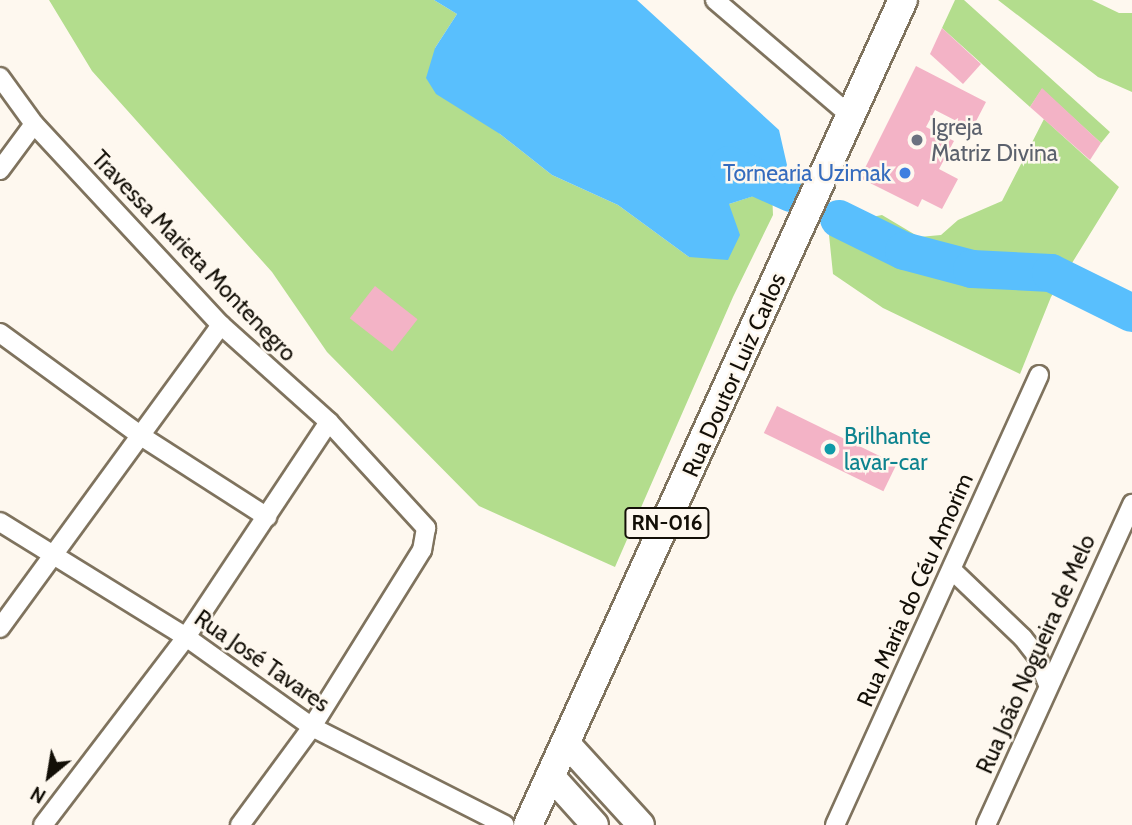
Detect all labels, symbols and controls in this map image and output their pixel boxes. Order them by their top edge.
place label: Igreja Matriz Divina [931,113,1058,167]
marker: Igreja Matriz Divina [909,132,925,148]
street label: Travessa Marieta Montenegro [86,145,302,367]
place label: Tornearia Uzimak [723,159,891,187]
marker: Tornearia Uzimak [897,165,913,181]
street label: Rua Doutor Luiz Carlos [677,269,791,481]
place label: Brilhante lavar-car [844,422,931,476]
marker: Brilhante lavar-car [822,441,838,457]
street label: Rua Maria do Céu Amorim [851,469,979,711]
road number: RN-016 [623,505,711,540]
street label: Rua João Nogueira de Melo [971,530,1101,778]
street label: Rua José Tavares [189,604,335,718]
north arrow [14,741,84,811]
text: N [27,781,50,808]

